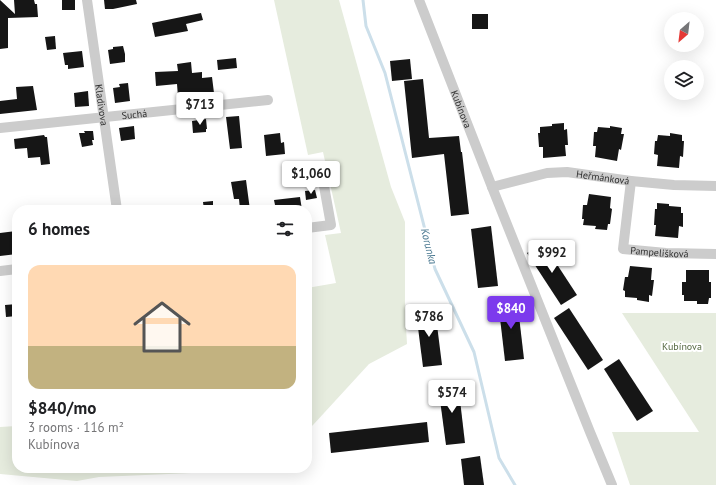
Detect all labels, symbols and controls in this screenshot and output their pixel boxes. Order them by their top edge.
north arrow [664,12,704,52]
map controls [664,12,704,100]
button: layers [664,60,704,100]
street label: Kladivova [92,83,111,127]
street label: Kubínova [448,88,474,130]
pin: $713 [176,92,224,126]
text: $713 [185,96,215,113]
street label: Suchá [121,107,148,122]
pin: $1,060 [278,161,344,195]
text: $1,060 [291,165,331,182]
street label: Heřmánková [575,167,630,188]
text: 6 homes [28,218,90,240]
icon: filters [274,218,296,240]
water label: Korunka [418,227,440,266]
pin: $992 [528,240,576,274]
text: $992 [537,244,567,261]
street label: Pampelišková [630,244,689,260]
icon: home [126,291,198,363]
pin: $840 [487,296,535,330]
text: $840 [496,300,526,317]
pin: $786 [405,304,453,338]
text: $786 [414,308,444,325]
park label: Kubínova [662,340,702,353]
pin: $574 [428,380,476,414]
text: $574 [437,384,467,401]
text: $840/mo [28,397,96,419]
text: 3 rooms · 116 m² [28,419,124,436]
text: Kubínova [28,436,80,453]

